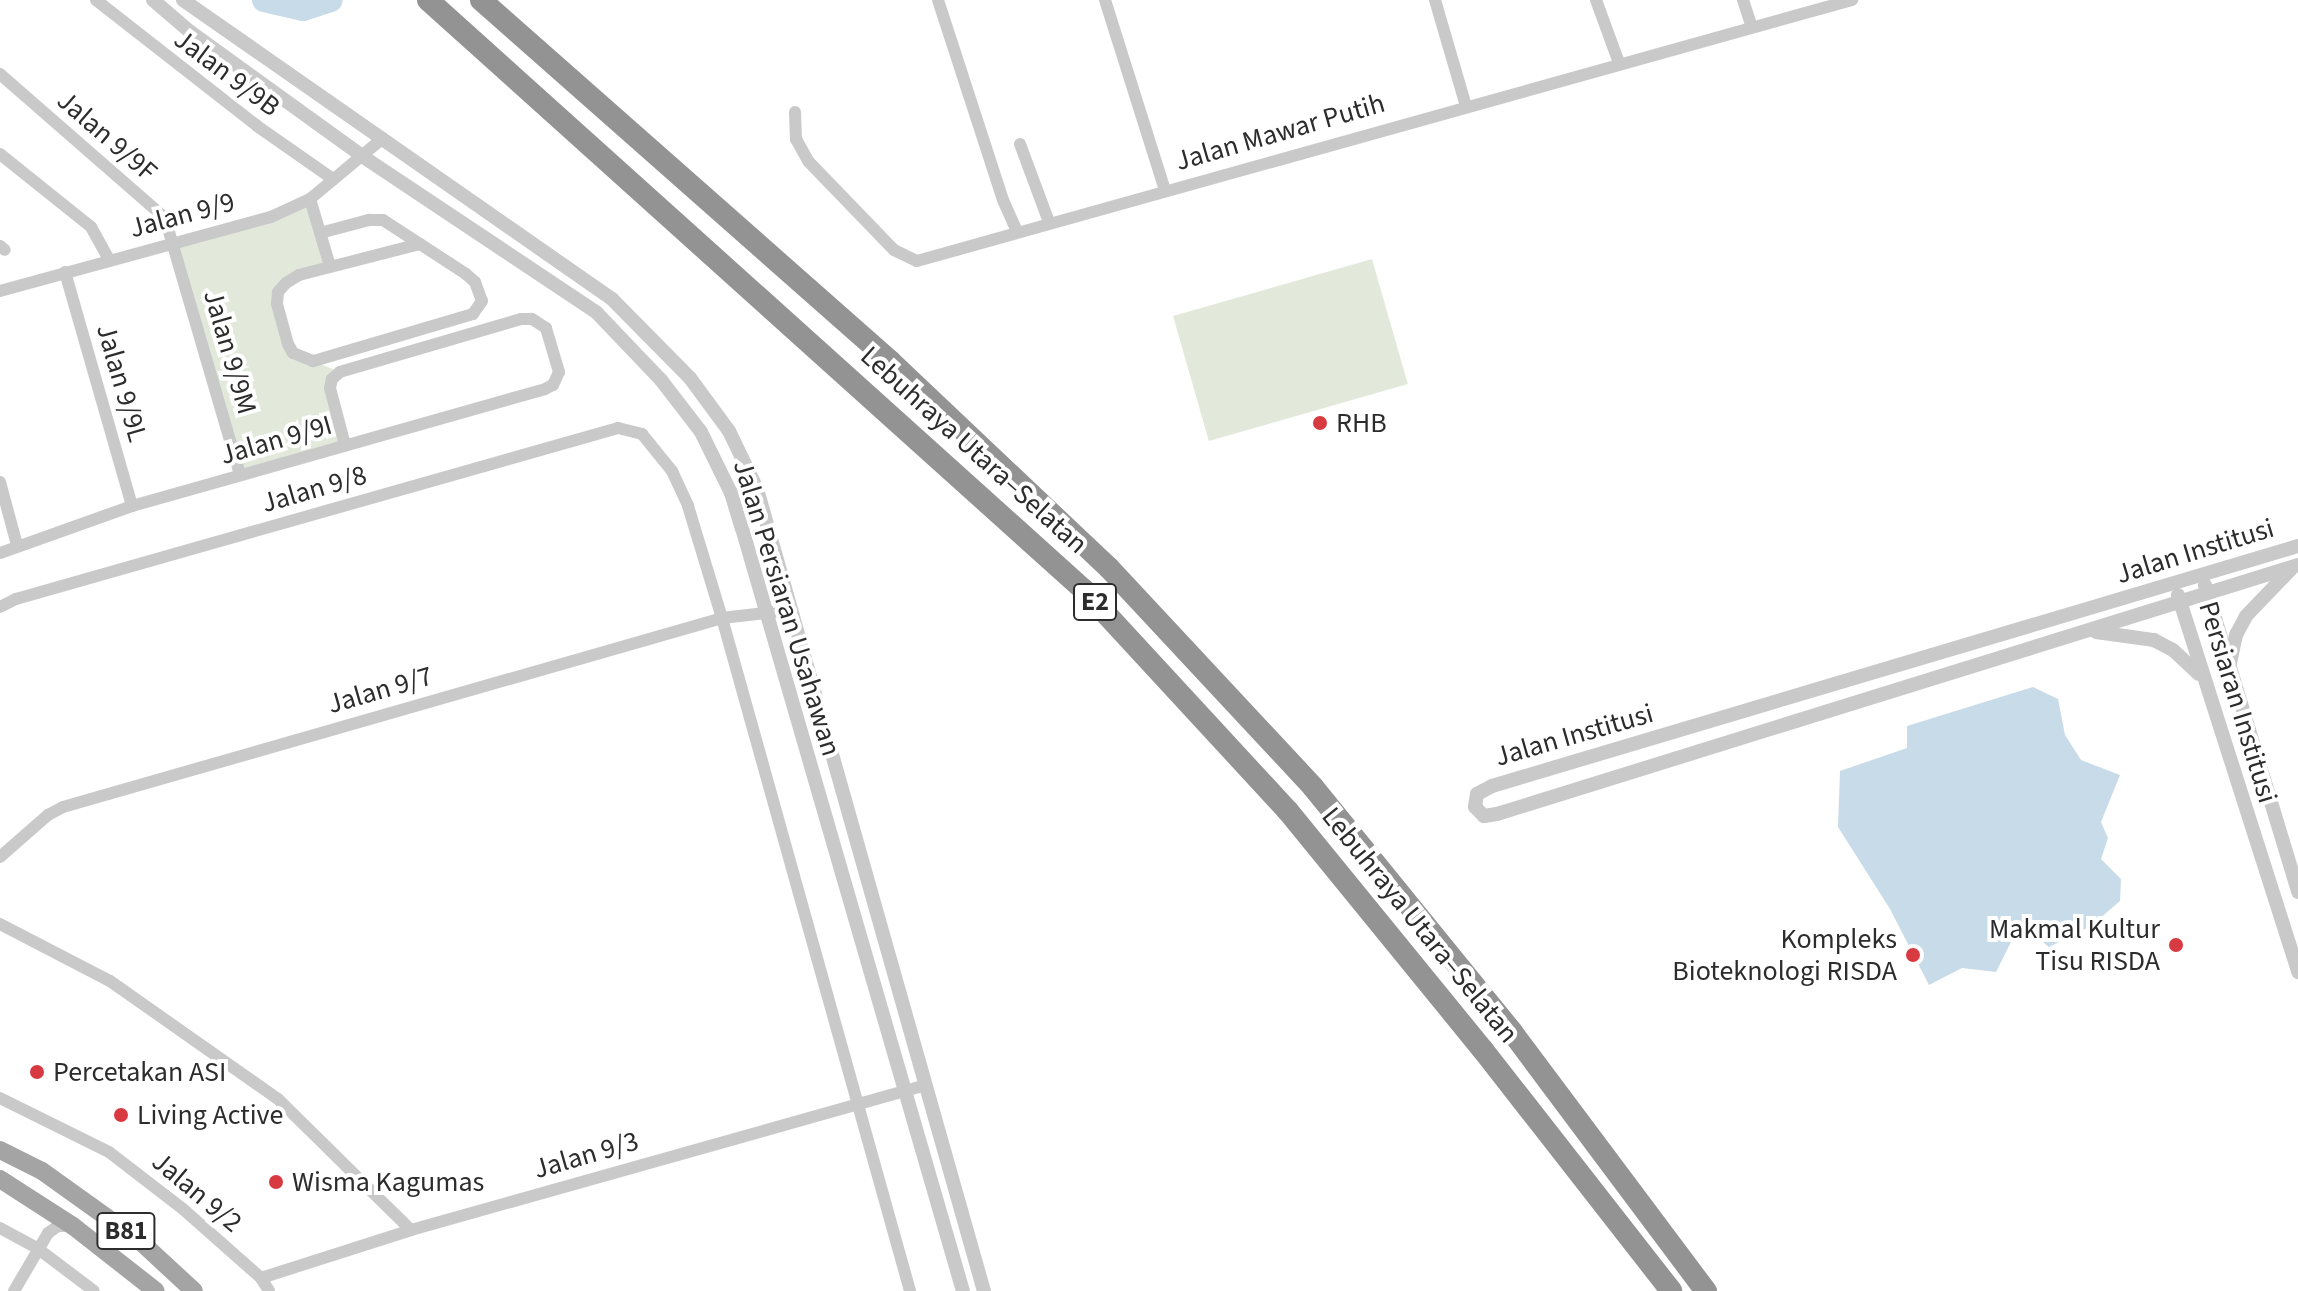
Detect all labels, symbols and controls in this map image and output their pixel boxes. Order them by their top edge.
street label: Jalan 9/9B [167,22,287,124]
street label: Jalan 9/9F [50,84,164,188]
street label: Jalan Mawar Putih [1172,86,1388,178]
street label: Jalan 9/9 [126,185,238,245]
street label: Jalan 9/9M [196,286,264,418]
street label: Jalan 9/9L [89,320,155,446]
street label: Lebuhraya Utara–Selatan [854,339,1094,561]
place label: RHB [1336,406,1387,440]
street label: Jalan 9/9I [216,408,336,472]
marker: RHB [1311,414,1329,432]
street label: Jalan Persiaran Usahawan [726,456,848,760]
street label: Jalan 9/8 [258,458,370,520]
street label: Jalan Institusi [2112,511,2278,591]
road number: E2 [1073,580,1117,624]
street label: Persiaran Institusi [2191,597,2285,807]
street label: Jalan 9/7 [324,659,436,721]
street label: Jalan Institusi [1491,696,1657,774]
street label: Lebuhraya Utara–Selatan [1315,800,1525,1050]
place label: Makmal Kultur Tisu RISDA [1989,912,2160,978]
place label: Kompleks Bioteknologi RISDA [1672,922,1897,988]
marker: Makmal Kultur Tisu RISDA [2167,936,2185,954]
marker: Kompleks Bioteknologi RISDA [1904,946,1922,964]
place label: Percetakan ASI [53,1055,226,1089]
marker: Percetakan ASI [28,1063,46,1081]
place label: Living Active [137,1098,283,1132]
marker: Living Active [112,1106,130,1124]
street label: Jalan 9/3 [530,1124,642,1186]
street label: Jalan 9/2 [145,1145,249,1239]
place label: Wisma Kagumas [292,1165,484,1199]
marker: Wisma Kagumas [267,1173,285,1191]
road number: B81 [96,1209,156,1253]

